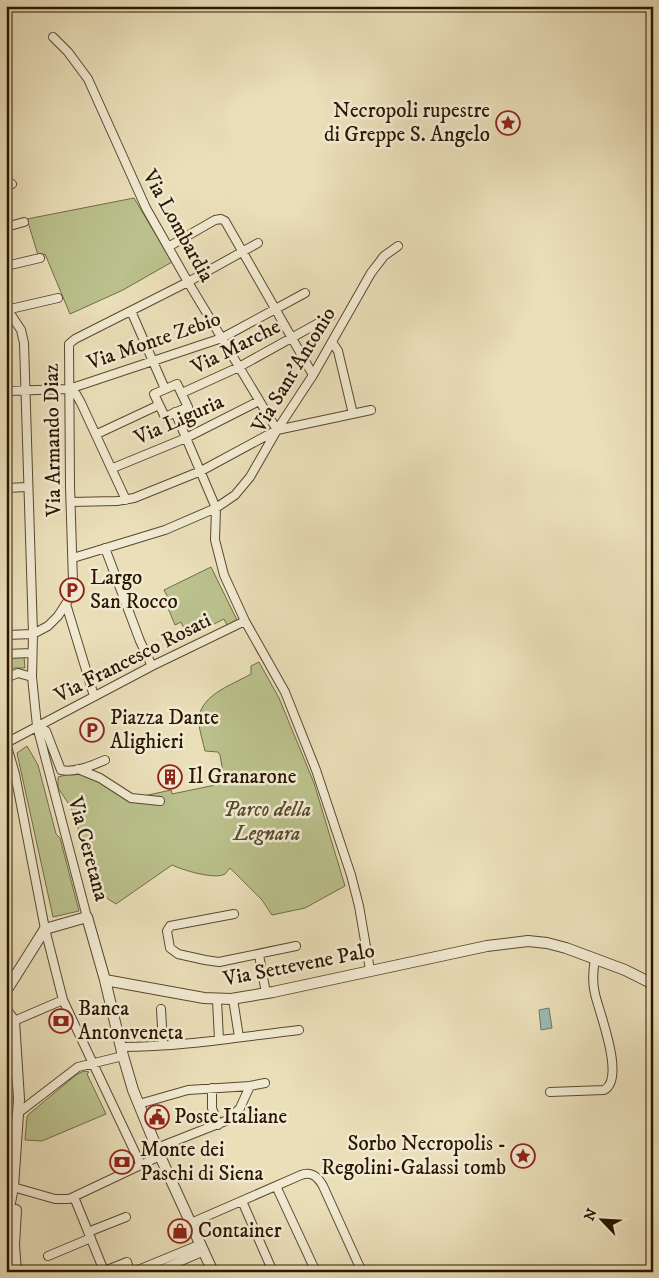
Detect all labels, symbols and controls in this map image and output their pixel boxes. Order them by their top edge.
place label: Necropoli rupestre di Greppe S. Angelo [324,98,490,148]
place icon: Necropoli rupestre di Greppe S. Angelo [495,110,521,136]
street label: Via Lombardia [136,164,220,287]
street label: Via Sant'Antonio [246,302,342,438]
street label: Via Monte Zebio [83,306,224,376]
street label: Via Marche [186,313,285,381]
street label: Via Armando Diaz [39,363,67,518]
street label: Via Liguria [129,389,228,452]
place label: Largo San Rocco [90,565,178,615]
parking icon: Largo San Rocco [59,577,85,603]
street label: Via Francesco Rosati [50,607,216,709]
place label: Piazza Dante Alighieri [110,705,219,755]
parking icon: Piazza Dante Alighieri [79,717,105,743]
building icon: Il Granarone [157,764,183,790]
place label: Il Granarone [188,764,297,790]
street label: Via Ceretana [61,793,114,904]
park label: Parco della Legnara [223,797,311,847]
street label: Via Settevene Palo [220,938,377,993]
place label: Banca Antonveneta [78,996,183,1046]
bank icon: Banca Antonveneta [48,1008,74,1034]
public building icon: Poste Italiane [144,1104,170,1130]
place label: Poste Italiane [174,1104,287,1130]
place label: Sorbo Necropolis - Regolini-Galassi tomb [321,1131,506,1181]
place label: Monte dei Paschi di Siena [140,1137,264,1187]
place icon: Sorbo Necropolis - Regolini-Galassi tomb [510,1143,536,1169]
bank icon: Monte dei Paschi di Siena [109,1149,135,1175]
north arrow [576,1196,626,1246]
text: N [581,1205,602,1224]
shop icon: Container [167,1218,193,1244]
place label: Container [198,1218,282,1244]

